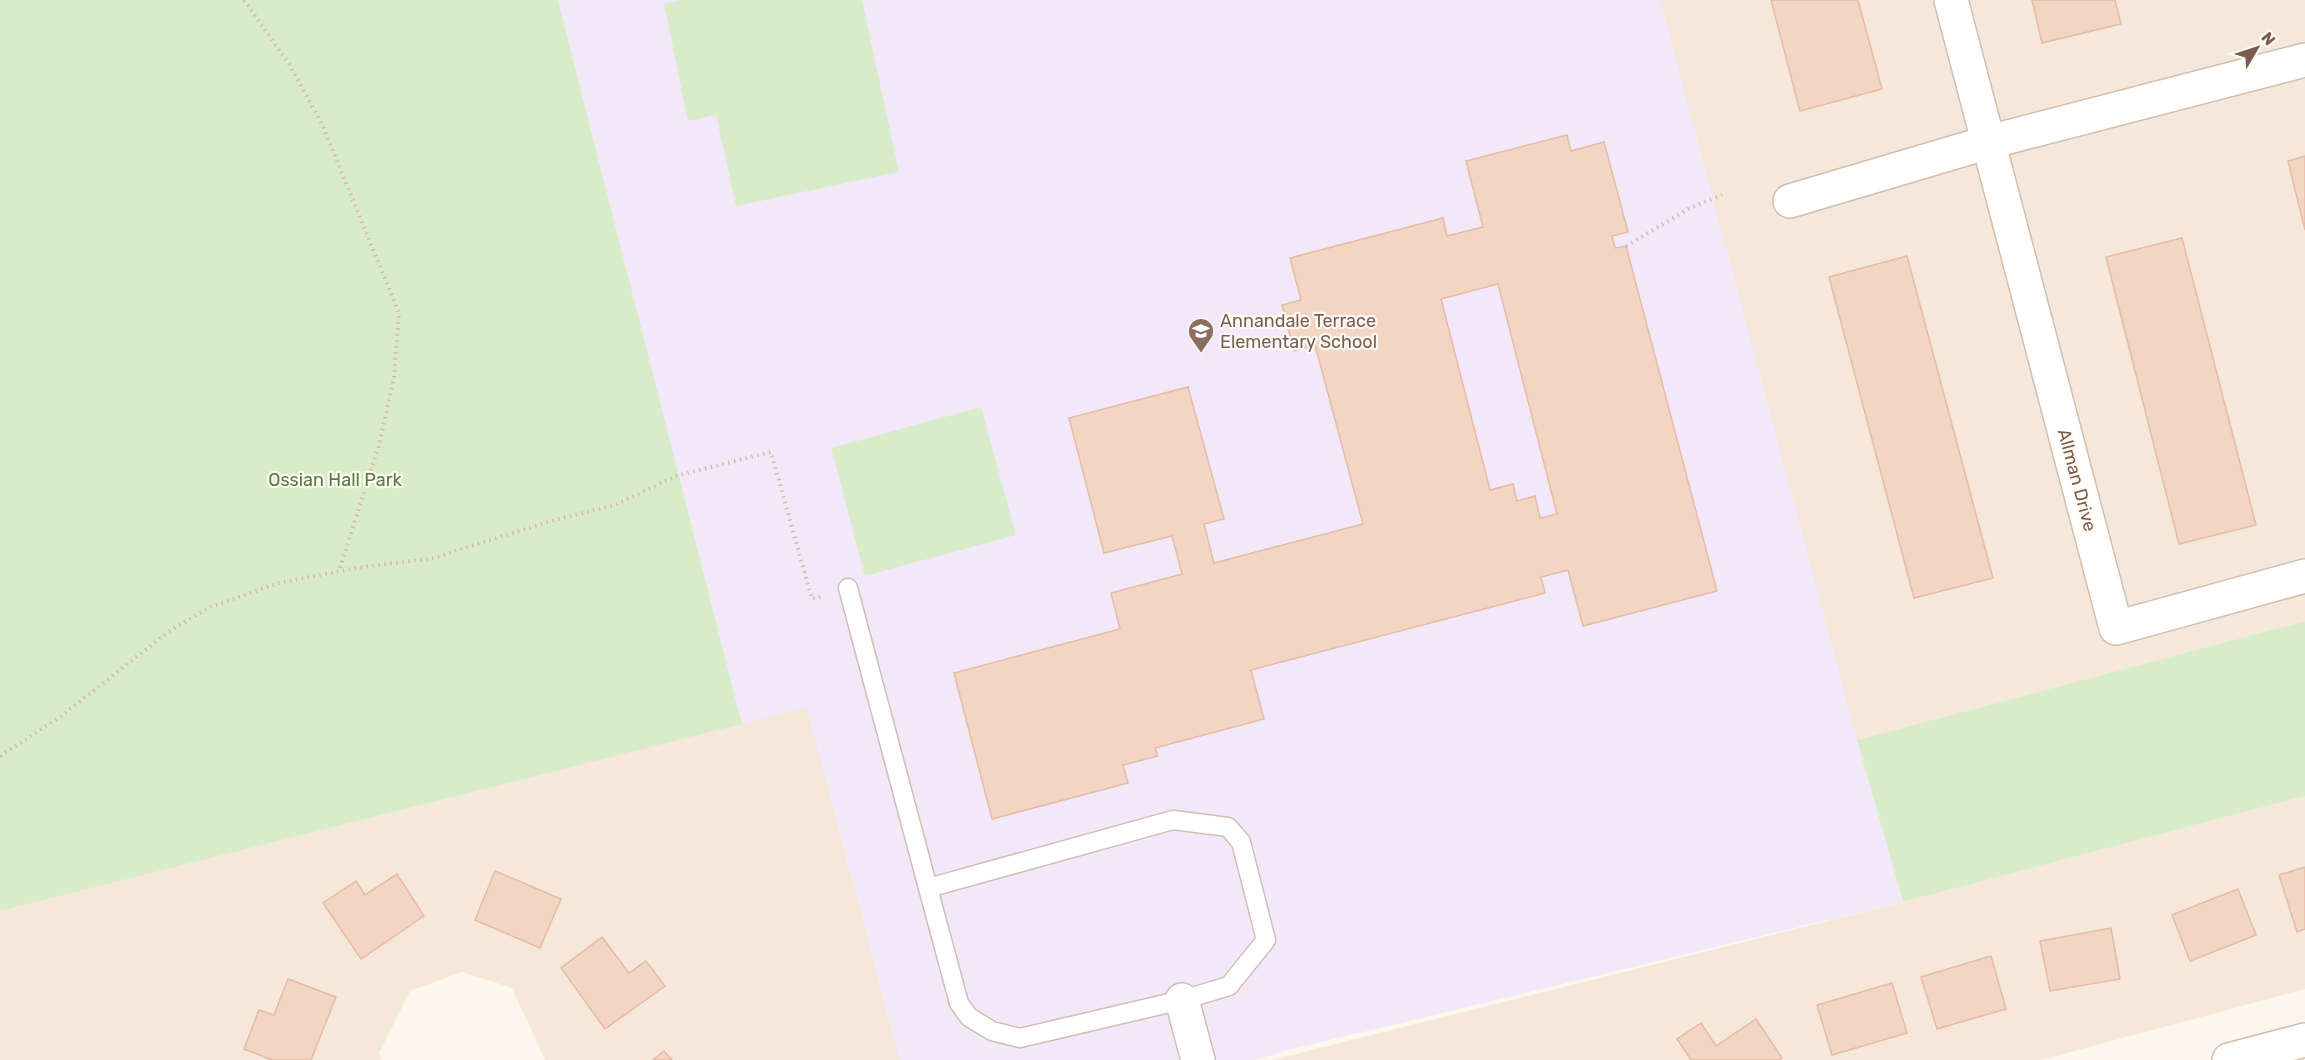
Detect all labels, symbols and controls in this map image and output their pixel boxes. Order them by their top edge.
north arrow [2227,18,2287,78]
text: N [2257,28,2279,49]
place label: Annandale Terrace Elementary School [1220,310,1377,353]
school or university icon: Annandale Terrace Elementary School [1186,316,1216,354]
street label: Allman Drive [2053,426,2101,534]
park label: Ossian Hall Park [268,469,402,491]

